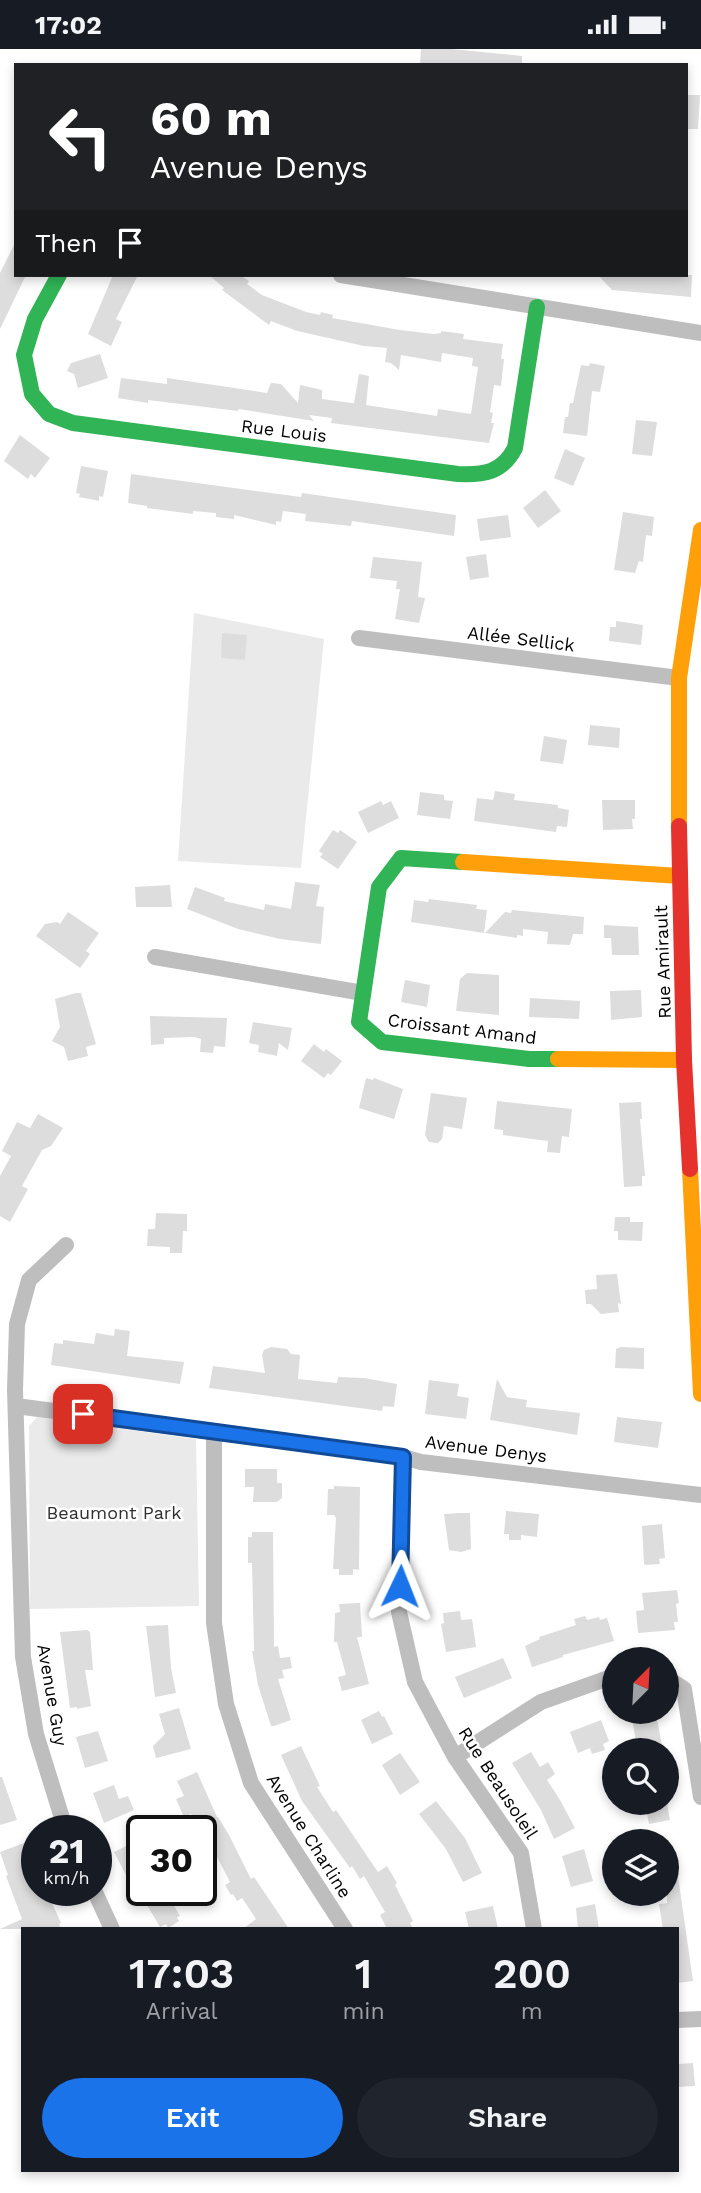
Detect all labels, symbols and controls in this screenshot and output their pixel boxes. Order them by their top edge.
text: 17:02 [35,10,102,40]
text: 60 m [150,89,272,147]
icon: left [35,91,126,182]
text: Avenue Denys [150,148,368,186]
icon: arrive [111,224,149,262]
text: Then [35,228,97,258]
street label: Rue Louis [240,415,328,446]
street label: Allée Sellick [466,622,576,655]
street label: Rue Amirault [650,904,675,1019]
street label: Croissant Amand [386,1009,538,1048]
pin [53,1384,113,1444]
icon: arrive [64,1395,102,1433]
street label: Avenue Denys [424,1431,548,1466]
park label: Beaumont Park [47,1502,181,1523]
position arrow [363,1549,437,1623]
street label: Avenue Guy [33,1642,72,1748]
north arrow [602,1647,679,1724]
map controls [602,1647,679,1906]
street label: Rue Beausoleil [454,1723,543,1843]
button: search [602,1738,679,1815]
street label: Avenue Charline [263,1770,356,1902]
speed limit sign: 30 [126,1815,217,1906]
button: layers [602,1829,679,1906]
text: 21 [49,1830,84,1872]
text: km/h [43,1867,90,1888]
text: 17:03 [129,1949,234,1998]
text: 1 [355,1949,372,1998]
text: 200 [493,1949,571,1998]
text: Arrival [146,1998,218,2025]
text: min [342,1998,385,2025]
text: m [521,1998,543,2025]
button: Exit [42,2078,343,2158]
button: Share [357,2078,658,2158]

